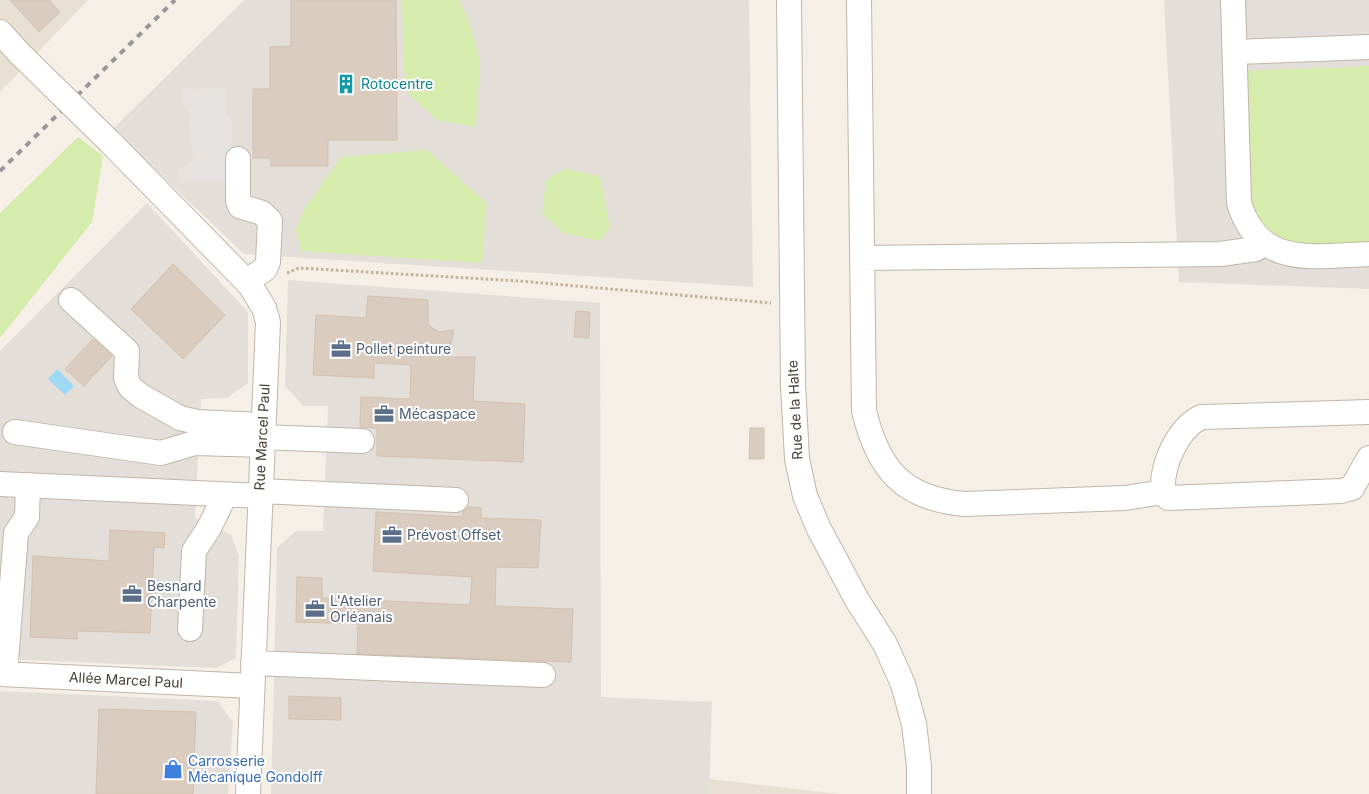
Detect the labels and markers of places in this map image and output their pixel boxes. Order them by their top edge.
building icon: Rotocentre [335,73,357,95]
place label: Rotocentre [361,75,433,92]
office icon: Pollet peinture [330,338,352,360]
place label: Pollet peinture [356,340,451,357]
office icon: Mécaspace [373,403,395,425]
place label: Mécaspace [399,405,476,422]
office icon: Prévost Offset [381,524,403,546]
place label: Prévost Offset [407,526,502,543]
place label: Besnard Charpente [147,577,216,610]
office icon: Besnard Charpente [121,583,143,605]
place label: L'Atelier Orléanais [330,592,393,625]
office icon: L'Atelier Orléanais [304,598,326,620]
place label: Carrosserie Mécanique Gondolff [188,752,323,785]
shop icon: Carrosserie Mécanique Gondolff [162,758,184,780]

